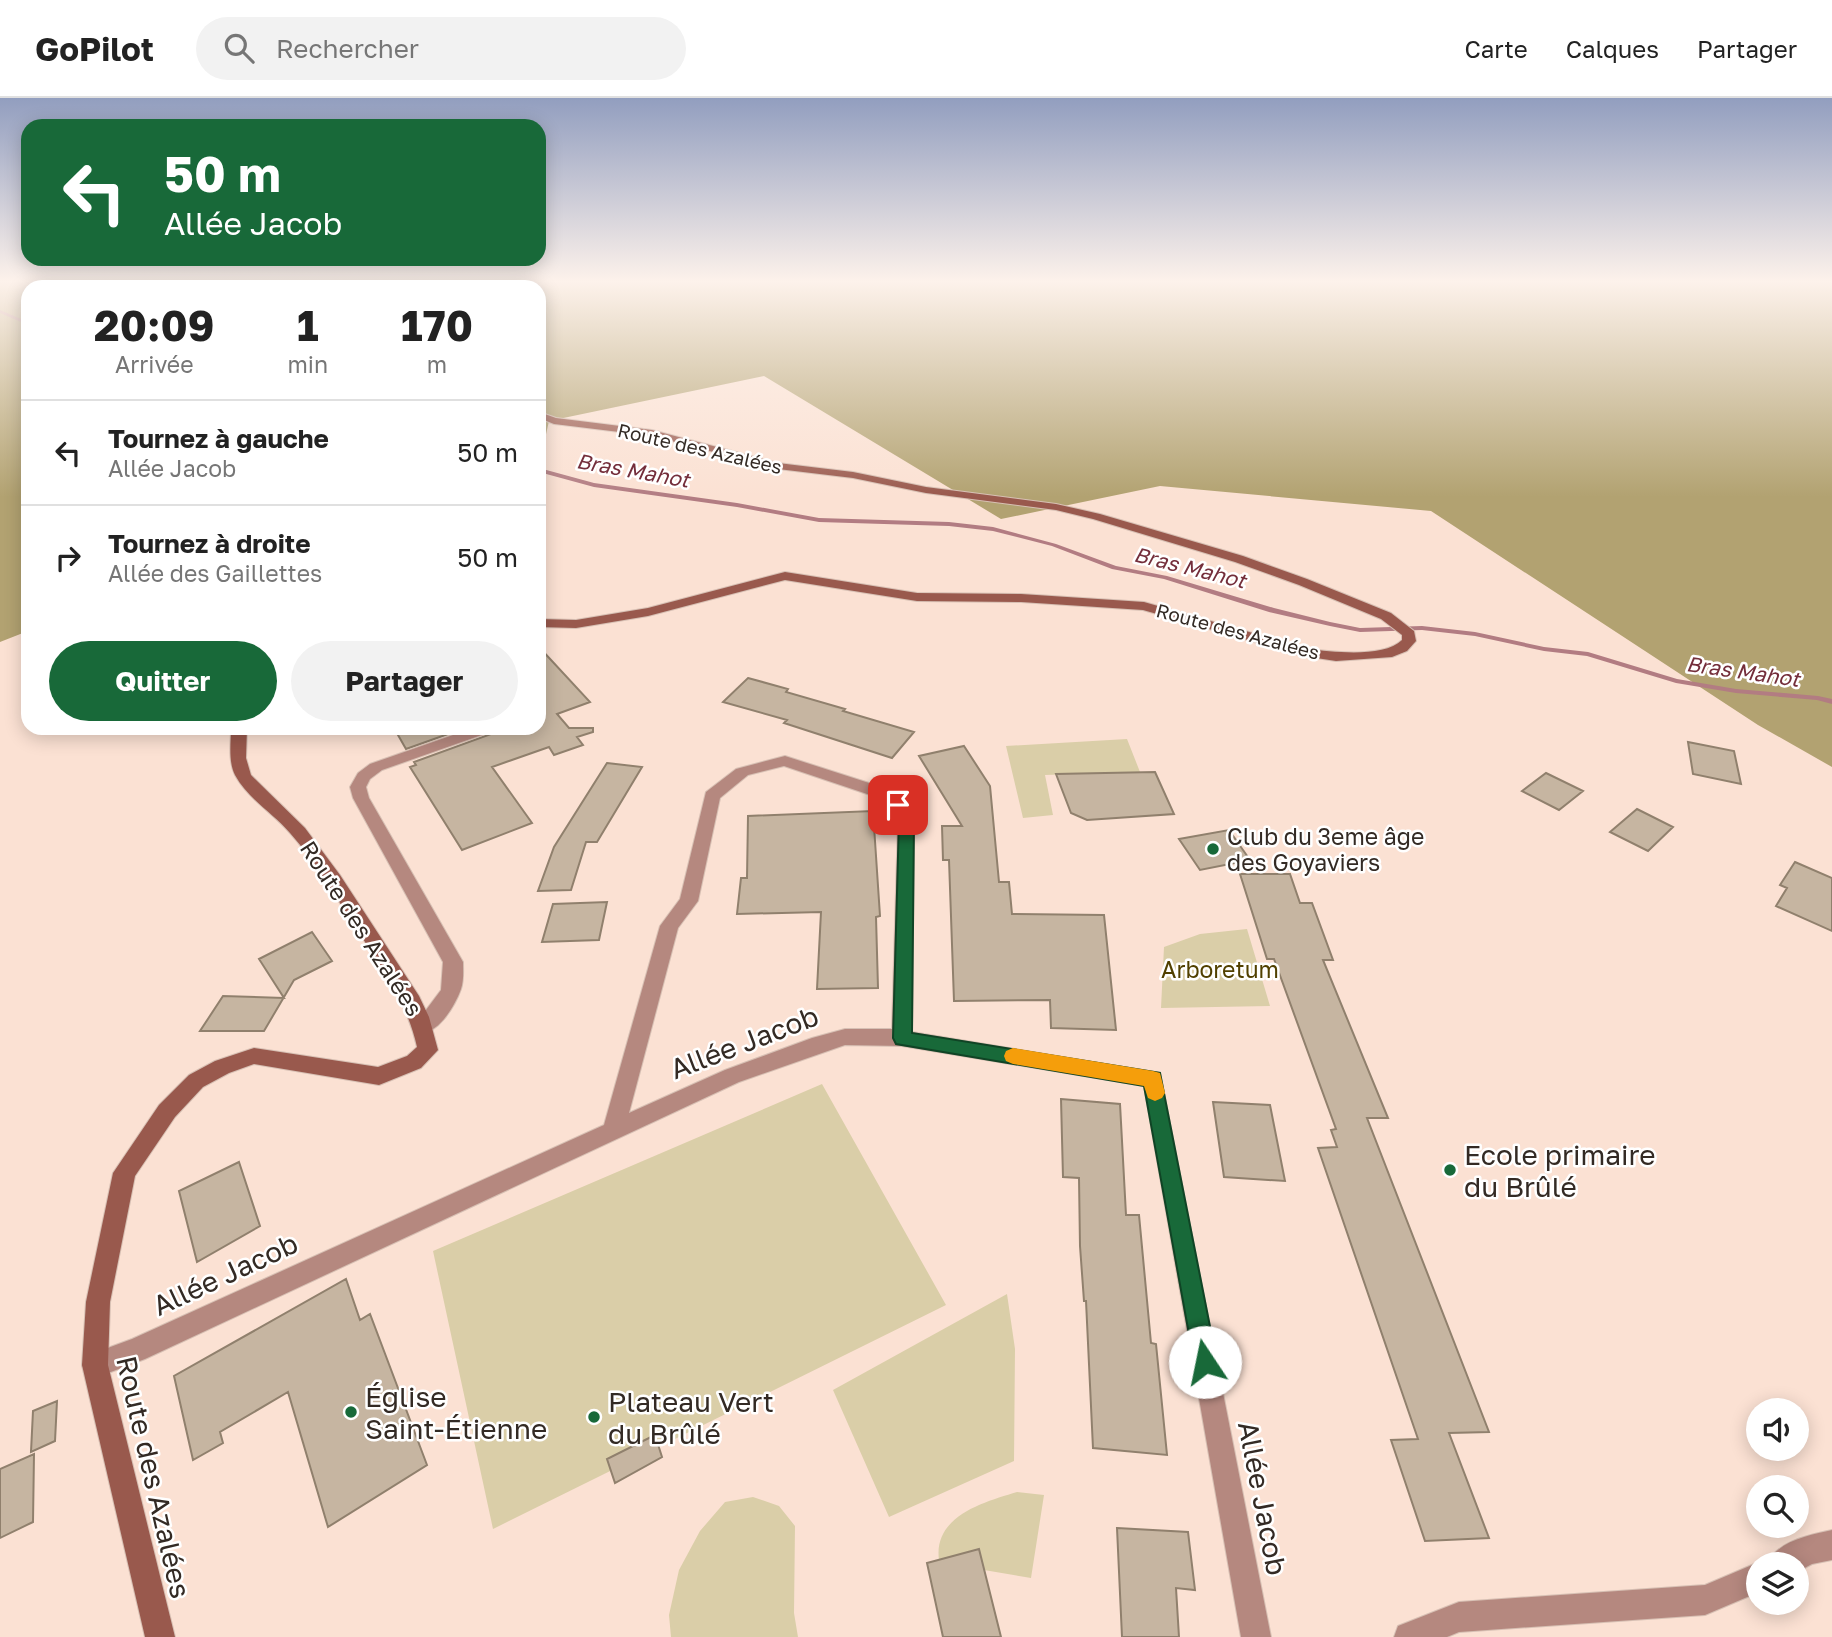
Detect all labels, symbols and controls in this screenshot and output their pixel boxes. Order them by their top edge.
search box [196,17,686,80]
text: GoPilot [35,29,154,68]
icon: search [220,29,258,67]
text: Rechercher [276,33,419,64]
text: Carte [1464,34,1528,63]
text: Calques [1566,34,1659,63]
text: Partager [1697,34,1797,63]
text: 50 m [164,144,281,203]
icon: left [49,147,140,238]
text: Allée Jacob [164,204,342,242]
text: 20:09 [94,300,214,350]
text: 1 [297,300,319,350]
text: 170 [401,300,473,350]
text: Arrivée [115,350,194,378]
text: min [287,350,328,378]
text: m [427,350,447,378]
street label: Route des Azalées [616,418,784,478]
text: Tournez à gauche [108,423,329,454]
icon: left [49,434,87,472]
text: 50 m [457,437,518,468]
water label: Bras Mahot [575,447,694,493]
text: Allée Jacob [108,454,236,482]
text: Tournez à droite [108,528,311,559]
icon: right [49,539,87,577]
water label: Bras Mahot [1131,541,1251,594]
text: 50 m [457,542,518,573]
text: Allée des Gaillettes [108,559,322,587]
street label: Route des Azalées [1154,598,1322,664]
button: Quitter [49,641,277,721]
button: Partager [291,641,518,721]
water label: Bras Mahot [1685,650,1804,692]
pin [868,775,928,835]
icon: arrive [879,786,917,824]
place label: Club du 3eme âge des Goyaviers [1227,822,1424,876]
street label: Route des Azalées [295,835,429,1021]
marker: Club du 3eme âge des Goyaviers [1205,841,1221,857]
park label: Arboretum [1161,955,1279,983]
street label: Allée Jacob [665,999,823,1085]
place label: Ecole primaire du Brûlé [1464,1138,1655,1203]
marker: Ecole primaire du Brûlé [1442,1162,1458,1178]
street label: Allée Jacob [147,1226,303,1322]
position arrow [1168,1325,1242,1399]
street label: Route des Azalées [110,1353,198,1601]
place label: Église Saint-Étienne [365,1380,547,1445]
place label: Plateau Vert du Brûlé [608,1385,774,1450]
map controls [1746,1398,1809,1615]
button: sound [1746,1398,1809,1461]
marker: Église Saint-Étienne [343,1404,359,1420]
marker: Plateau Vert du Brûlé [586,1409,602,1425]
street label: Allée Jacob [1232,1418,1294,1578]
button: search [1746,1475,1809,1538]
button: layers [1746,1552,1809,1615]

